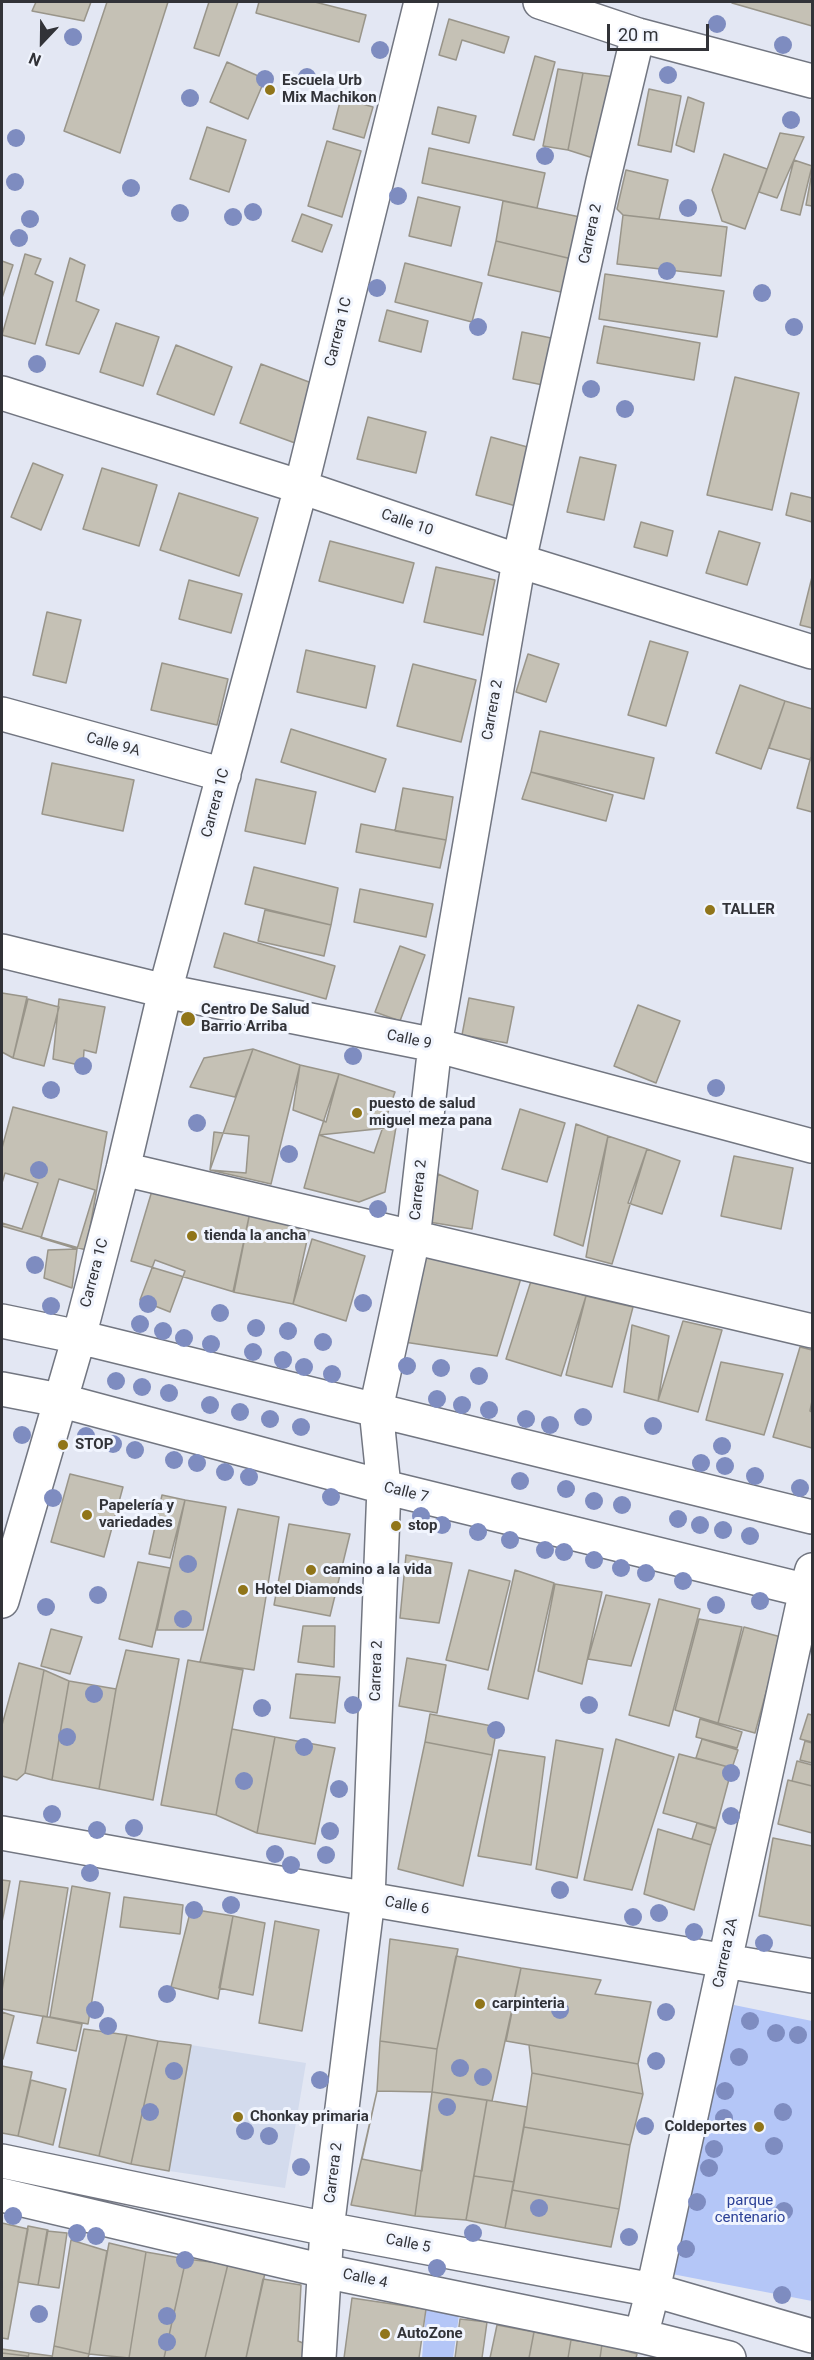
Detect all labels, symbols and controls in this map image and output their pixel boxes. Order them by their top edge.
north arrow [12,12,72,72]
scale bar [610,12,712,50]
text: 20 m [618,24,658,45]
text: N [26,48,44,70]
place label: Escuela Urb Mix Machikon [282,72,377,107]
marker: Escuela Urb Mix Machikon [263,83,277,97]
street label: Carrera 2 [576,202,606,266]
street label: Carrera 1C [322,295,356,369]
street label: Calle 10 [379,506,435,540]
street label: Carrera 2 [479,678,507,742]
street label: Calle 9A [84,729,142,761]
street label: Carrera 1C [198,766,234,840]
place label: TALLER [722,901,775,919]
marker: TALLER [703,903,717,917]
place label: Centro De Salud Barrio Arriba [201,1001,310,1036]
marker: Centro De Salud Barrio Arriba [179,1010,197,1028]
street label: Calle 9 [385,1026,433,1054]
place label: puesto de salud miguel meza pana [369,1095,492,1130]
marker: puesto de salud miguel meza pana [350,1106,364,1120]
street label: Carrera 2 [407,1159,431,1221]
place label: tienda la ancha [204,1227,306,1245]
marker: tienda la ancha [185,1229,199,1243]
street label: Carrera 1C [77,1236,113,1310]
place label: STOP [75,1436,113,1454]
marker: STOP [56,1438,70,1452]
street label: Calle 7 [382,1479,430,1507]
place label: Papelería y variedades [99,1497,174,1532]
marker: Papelería y variedades [80,1508,94,1522]
place label: stop [408,1517,437,1535]
marker: stop [389,1519,403,1533]
place label: camino a la vida [323,1561,432,1579]
marker: camino a la vida [304,1563,318,1577]
place label: Hotel Diamonds [255,1581,363,1599]
marker: Hotel Diamonds [236,1583,250,1597]
street label: Carrera 2 [367,1640,387,1702]
street label: Calle 6 [383,1893,431,1919]
street label: Carrera 2A [710,1917,742,1989]
place label: carpinteria [492,1995,565,2013]
marker: carpinteria [473,1997,487,2011]
place label: Chonkay primaria [250,2108,369,2126]
marker: Chonkay primaria [231,2110,245,2124]
place label: Coldeportes [665,2118,747,2136]
marker: Coldeportes [752,2120,766,2134]
street label: Carrera 2 [321,2142,347,2204]
park label: parque centenario [715,2192,785,2227]
street label: Calle 5 [384,2231,432,2257]
street label: Calle 4 [341,2265,389,2293]
place label: AutoZone [397,2325,463,2343]
marker: AutoZone [378,2327,392,2341]

